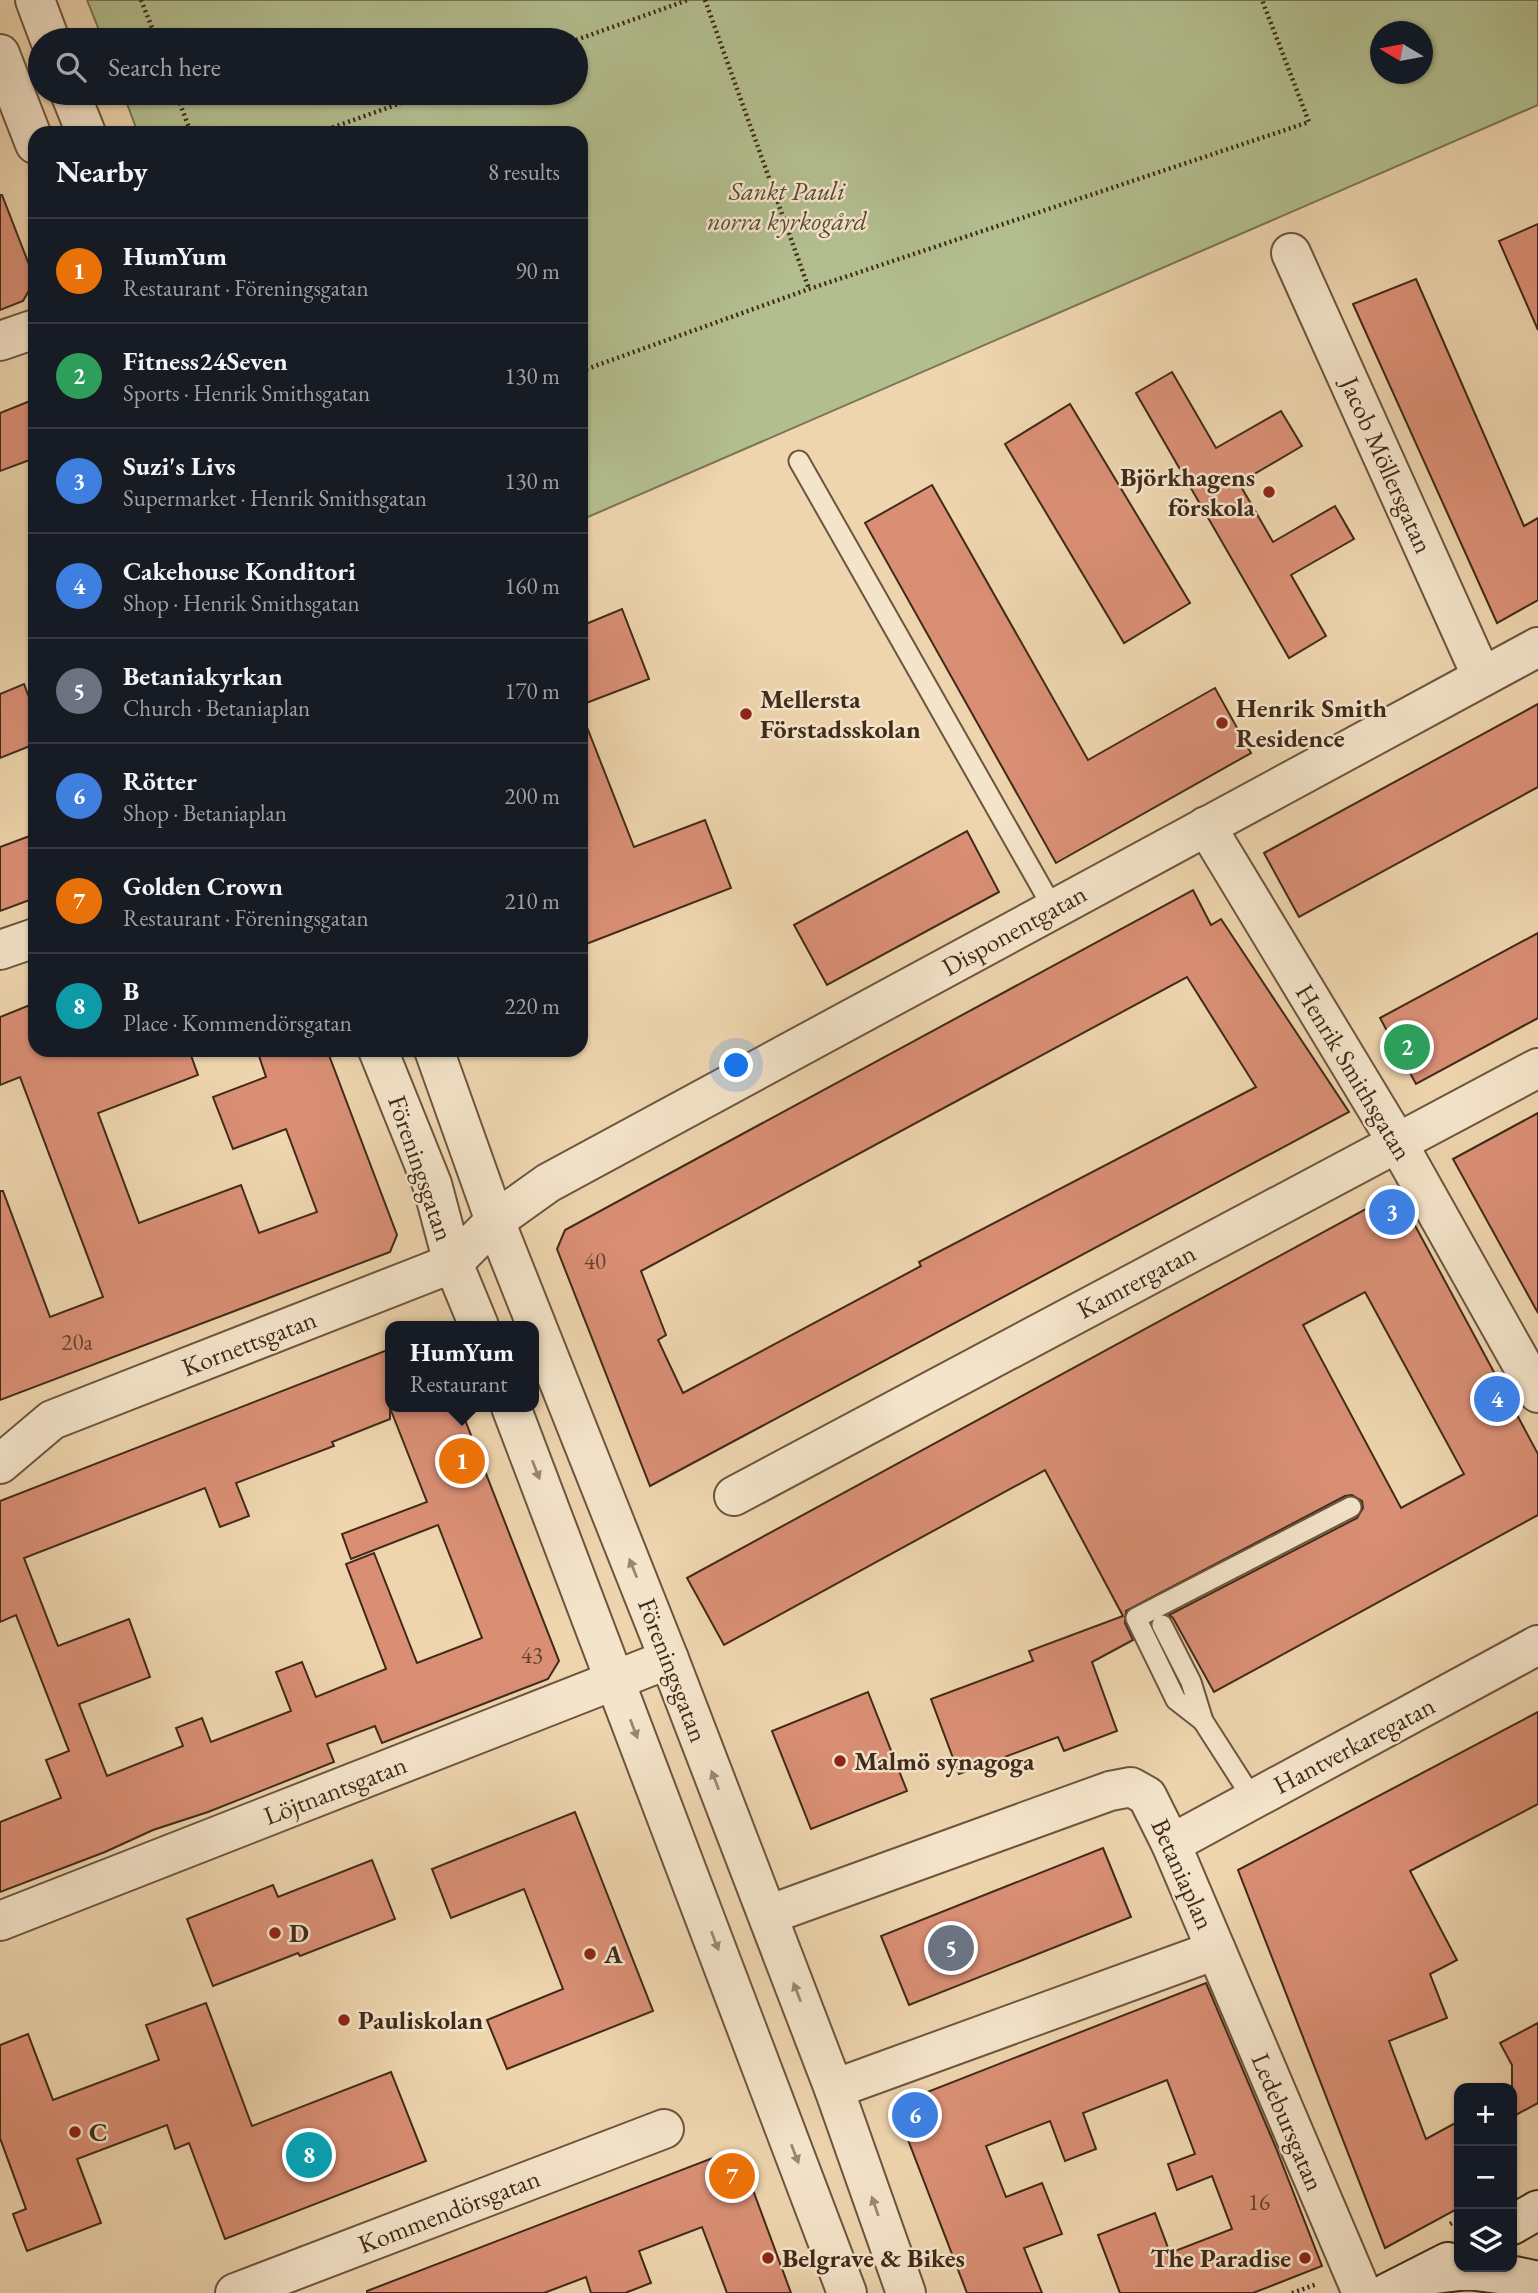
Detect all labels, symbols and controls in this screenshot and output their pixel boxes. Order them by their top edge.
north arrow [1370,21,1433,84]
search box [28,28,588,105]
icon: search [52,48,90,86]
text: Search here [108,50,221,84]
text: Nearby [56,152,148,191]
text: 8 results [488,157,560,187]
park label: Sankt Pauli norra kyrkogård [707,174,868,238]
text: HumYum [123,239,227,273]
text: 1 [73,256,85,286]
text: 90 m [515,256,560,286]
text: Restaurant · Föreningsgatan [123,273,369,303]
text: Fitness24Seven [123,344,288,378]
text: 2 [73,361,85,391]
text: 130 m [504,361,560,391]
street label: Jacob Möllersgatan [1332,370,1441,559]
text: Sports · Henrik Smithsgatan [123,378,370,408]
text: Suzi's Livs [123,449,236,483]
place label: Björkhagens förskola [1120,460,1256,524]
text: 3 [73,466,85,496]
text: 130 m [504,466,560,496]
text: Supermarket · Henrik Smithsgatan [123,483,427,513]
marker: Björkhagens förskola [1261,484,1277,500]
text: Cakehouse Konditori [123,554,356,588]
text: 4 [73,571,85,601]
text: 160 m [504,571,560,601]
text: Shop · Henrik Smithsgatan [123,588,360,618]
text: Betaniakyrkan [123,659,283,693]
text: 5 [73,676,85,706]
text: 170 m [504,676,560,706]
place label: Mellersta Förstadsskolan [760,682,921,746]
place label: Henrik Smith Residence [1236,691,1387,755]
text: Church · Betaniaplan [123,693,310,723]
marker: Mellersta Förstadsskolan [738,706,754,722]
marker: Henrik Smith Residence [1214,715,1230,731]
text: Rötter [123,764,197,798]
text: 6 [73,781,85,811]
text: 200 m [504,781,560,811]
text: Shop · Betaniaplan [123,798,287,828]
text: Golden Crown [123,869,283,903]
street label: Disponentgatan [936,876,1093,984]
text: 7 [73,886,85,916]
text: 210 m [504,886,560,916]
text: Restaurant · Föreningsgatan [123,903,369,933]
text: B [123,974,139,1008]
street label: Henrik Smithsgatan [1288,978,1420,1167]
text: 8 [73,991,85,1021]
text: 220 m [504,991,560,1021]
text: Place · Kommendörsgatan [123,1008,352,1038]
pin: 2 [1384,1021,1430,1073]
your location [719,1048,753,1082]
street label: Föreningsgatan [380,1091,462,1246]
pin: 3 [1369,1186,1415,1238]
street label: Kamrergatan [1071,1235,1202,1326]
house number: 40 [584,1246,606,1276]
street label: Kornettsgatan [177,1302,322,1384]
popup [385,1321,539,1412]
house number: 20a [61,1327,93,1357]
text: HumYum [410,1335,514,1369]
text: Restaurant [410,1369,508,1399]
pin: 4 [1474,1373,1520,1425]
pin: 1 [439,1435,485,1487]
one-way arrow [530,1460,541,1481]
one-way arrow [627,1557,638,1578]
street label: Föreningsgatan [630,1593,716,1747]
house number: 43 [521,1640,543,1670]
street label: Hantverkaregatan [1267,1688,1441,1802]
one-way arrow [628,1718,639,1739]
place label: Malmö synagoga [854,1744,1035,1778]
street label: Löjtnantsgatan [259,1747,412,1833]
marker: Malmö synagoga [832,1753,848,1769]
one-way arrow [710,1769,721,1790]
street label: Betaniaplan [1144,1813,1223,1935]
place label: D [289,1916,309,1950]
pin: 5 [928,1922,974,1974]
marker: D [267,1925,283,1941]
one-way arrow [709,1931,720,1952]
place label: A [603,1937,623,1971]
marker: A [582,1946,598,1962]
one-way arrow [792,1981,803,2002]
place label: Pauliskolan [358,2003,483,2037]
marker: Pauliskolan [336,2012,352,2028]
street label: Ledebursgatan [1244,2048,1332,2196]
map controls [1454,2083,1517,2272]
button: + [1454,2083,1517,2146]
pin: 6 [892,2089,938,2141]
place label: C [89,2115,107,2149]
marker: C [67,2124,83,2140]
pin: 8 [286,2129,332,2181]
one-way arrow [790,2144,801,2165]
button: − [1454,2146,1517,2209]
pin: 7 [709,2150,755,2202]
street label: Kommendörsgatan [353,2161,545,2261]
house number: 16 [1248,2187,1270,2217]
one-way arrow [869,2195,880,2216]
button: layers [1454,2209,1517,2272]
place label: Belgrave & Bikes [782,2241,965,2275]
place label: The Paradise [1150,2241,1291,2275]
marker: Belgrave & Bikes [760,2250,776,2266]
marker: The Paradise [1297,2250,1313,2266]

